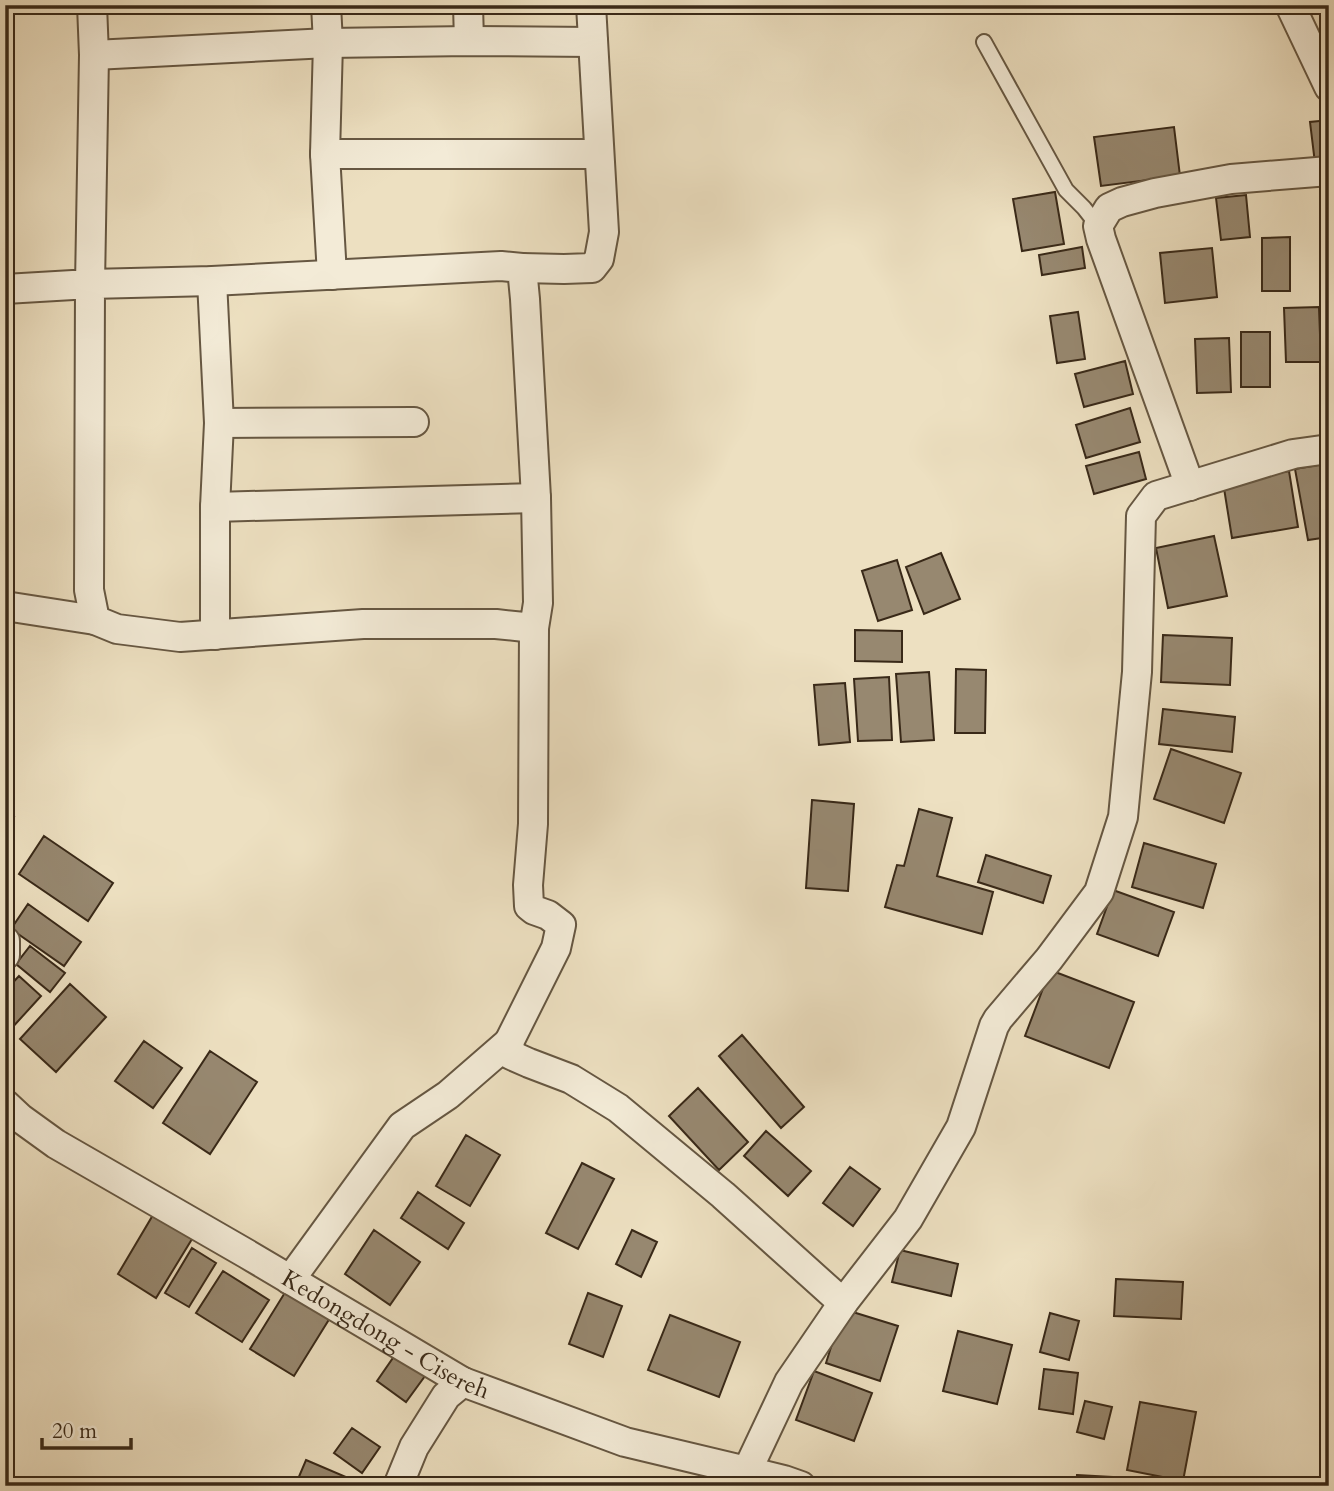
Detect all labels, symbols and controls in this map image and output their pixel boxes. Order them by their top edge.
street label: Kedongdong - Cisereh [276,1262,494,1407]
scale bar [42,1407,131,1451]
text: 20 m [52,1417,97,1446]

